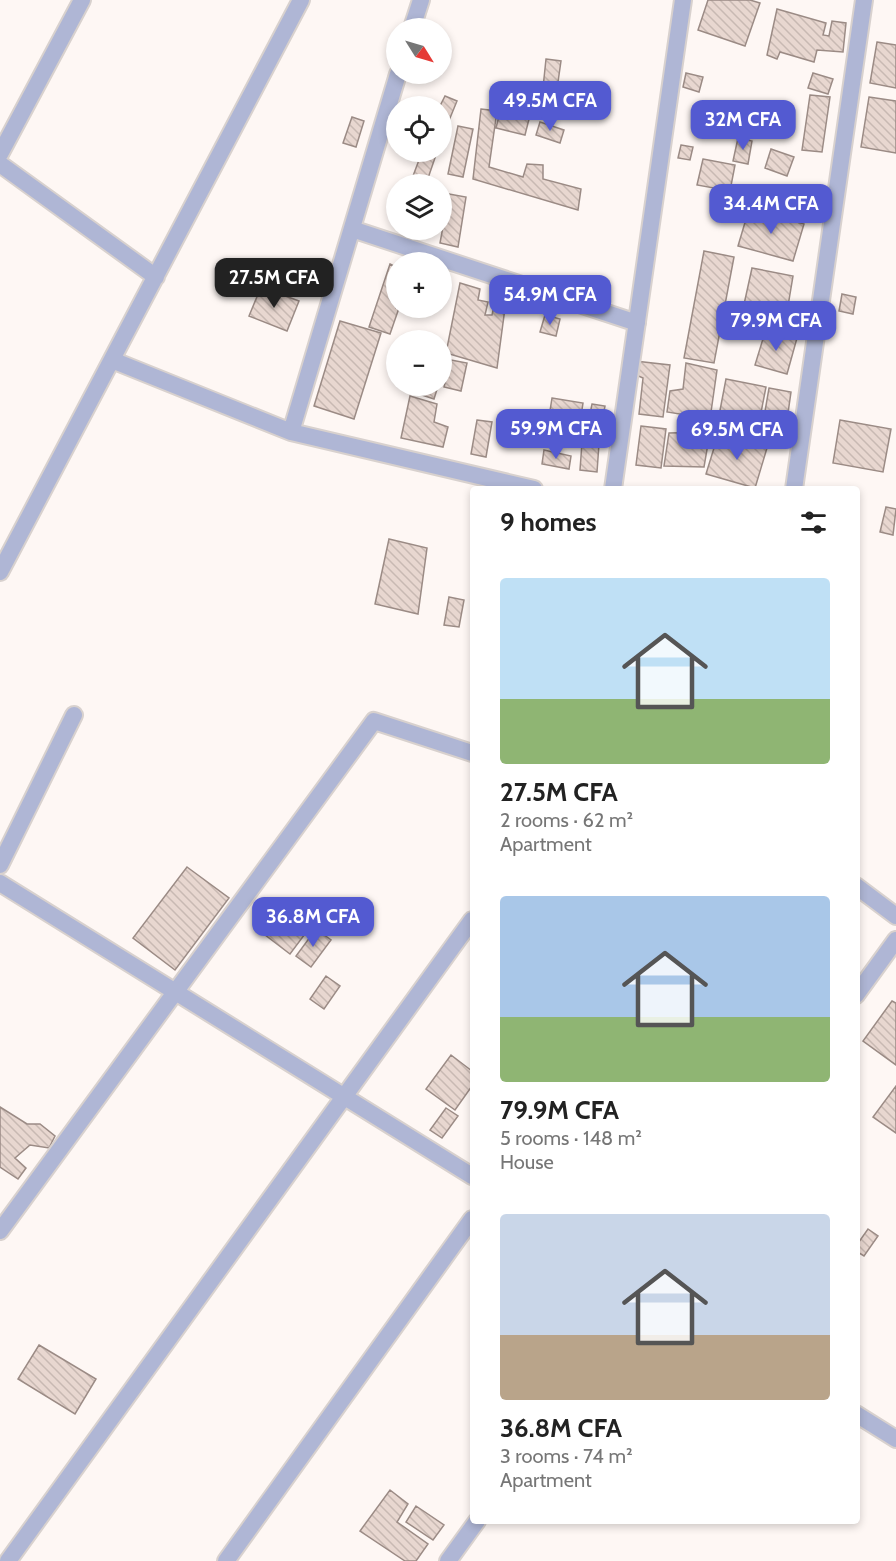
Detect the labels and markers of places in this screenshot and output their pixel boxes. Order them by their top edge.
pin: 49.5M CFA [481,81,619,132]
pin: 32M CFA [688,100,798,151]
pin: 34.4M CFA [702,184,840,235]
pin: 27.5M CFA [205,258,343,309]
pin: 54.9M CFA [481,275,619,326]
pin: 79.9M CFA [707,301,845,352]
pin: 59.9M CFA [487,409,625,460]
pin: 69.5M CFA [668,410,806,461]
pin: 36.8M CFA [244,897,382,948]

